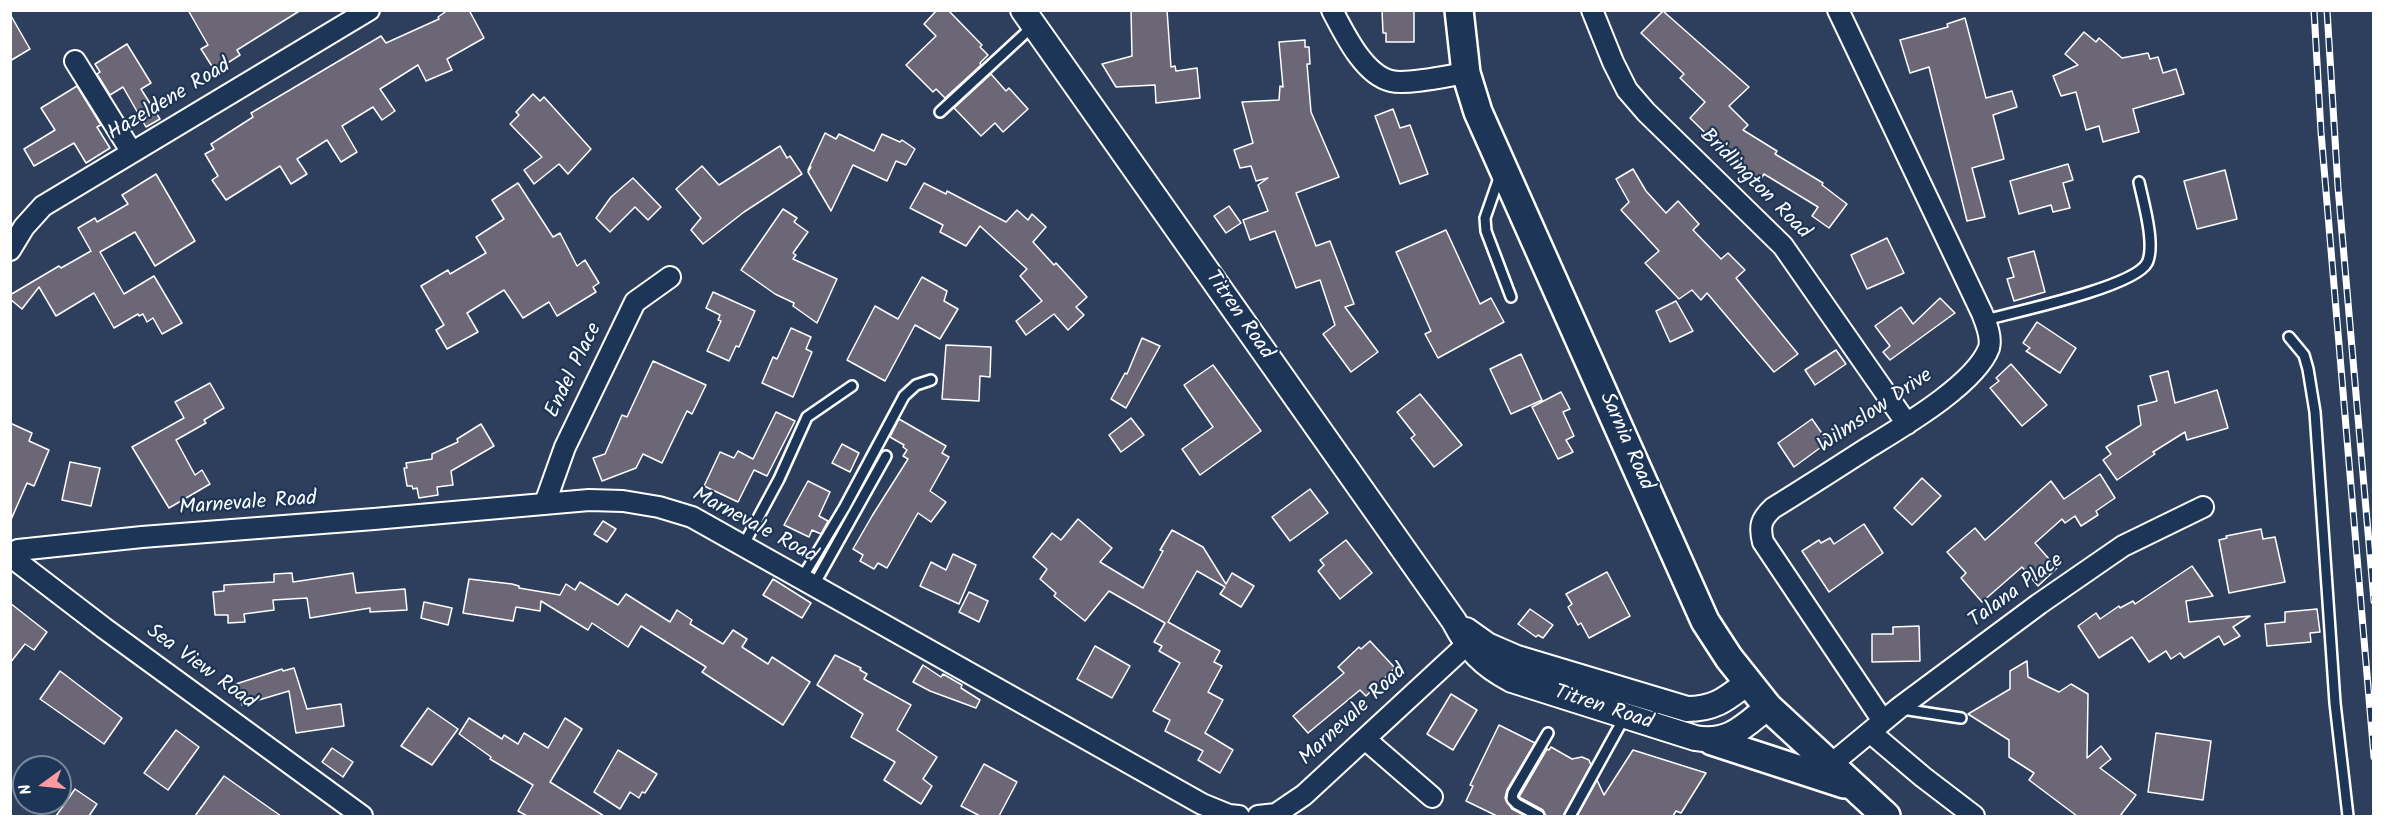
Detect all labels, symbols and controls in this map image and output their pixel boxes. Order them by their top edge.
street label: Hazeldene Road [104,54,236,148]
street label: Bridlington Road [1693,124,1815,246]
street label: Titren Road [1198,267,1278,365]
street label: Endel Place [541,320,609,422]
street label: Wilmslow Drive [1814,364,1938,460]
street label: Sarnia Road [1592,389,1658,495]
street label: Marnevale Road [687,484,821,570]
street label: Marnevale Road [178,488,318,522]
street label: Talana Place [1965,549,2069,635]
street label: Sea View Road [140,620,260,716]
street label: Marnevale Road [1295,660,1413,772]
street label: Titren Road [1550,681,1656,737]
north arrow [12,755,72,815]
text: N [13,781,39,797]

